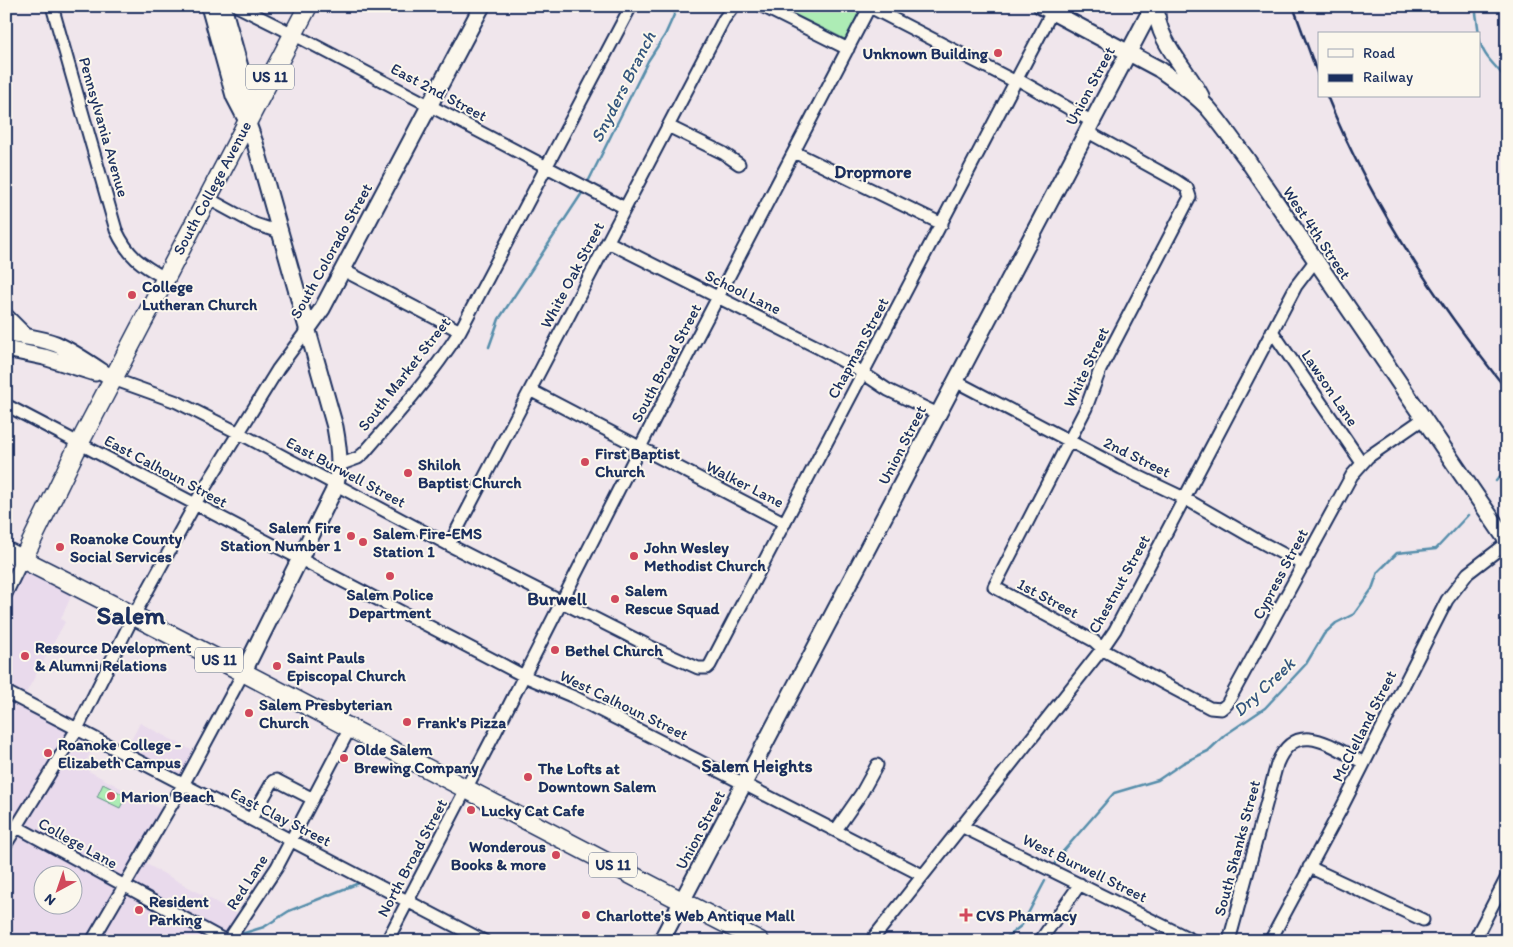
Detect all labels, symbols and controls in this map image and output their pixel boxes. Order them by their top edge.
water label: Snyders Branch [586,27,661,146]
legend [1318,32,1480,98]
street label: Union Street [1061,43,1119,129]
place label: Unknown Building [863,44,989,64]
text: Road [1363,44,1396,62]
marker: Unknown Building [992,47,1004,59]
street label: Pennsylvania Avenue [75,55,133,199]
street label: East 2nd Street [388,59,490,125]
road number: US 11 [246,64,294,90]
text: Railway [1363,68,1413,86]
street label: South College Avenue [169,118,255,258]
district label: Dropmore [834,161,912,183]
street label: South Colorado Street [286,180,376,322]
street label: West 4th Street [1279,183,1355,283]
street label: White Oak Street [536,219,608,331]
street label: School Lane [702,265,784,319]
place label: College Lutheran Church [142,277,258,314]
marker: College Lutheran Church [126,289,138,301]
street label: Chapman Street [823,294,893,402]
street label: South Broad Street [627,300,705,426]
street label: South Market Street [354,313,454,435]
street label: White Street [1059,324,1113,410]
street label: Lawson Lane [1297,346,1363,430]
street label: Union Street [874,402,930,488]
street label: East Calhoun Street [101,430,231,512]
street label: East Burwell Street [283,432,409,512]
street label: 2nd Street [1100,433,1174,481]
place label: First Baptist Church [595,444,680,481]
place label: Shiloh Baptist Church [418,455,522,493]
marker: First Baptist Church [579,456,591,468]
street label: Walker Lane [703,456,787,512]
marker: Shiloh Baptist Church [402,467,414,479]
place label: Salem Fire Station Number 1 [220,518,342,555]
place label: Salem Fire-EMS Station 1 [373,524,482,561]
street label: Cypress Street [1248,525,1312,623]
place label: Roanoke County Social Services [70,529,183,566]
marker: Salem Fire Station Number 1 [345,530,357,542]
street label: Chestnut Street [1084,531,1154,637]
marker: Salem Fire-EMS Station 1 [357,536,369,548]
place label: John Wesley Methodist Church [643,538,766,575]
marker: Roanoke County Social Services [54,541,66,553]
marker: John Wesley Methodist Church [628,550,640,562]
marker: Salem Police Department [384,570,396,582]
street label: 1st Street [1014,574,1082,622]
place label: Salem Rescue Squad [625,581,720,619]
place label: Salem Police Department [347,585,434,623]
district label: Burwell [527,588,588,610]
marker: Salem Rescue Squad [609,593,621,605]
district label: Salem [97,599,166,631]
place label: Resource Development & Alumni Relations [35,638,191,675]
place label: Bethel Church [565,641,663,660]
marker: Bethel Church [549,644,561,656]
road number: US 11 [195,648,243,672]
place label: Saint Pauls Episcopal Church [287,648,406,686]
marker: Resource Development & Alumni Relations [19,650,31,662]
water label: Dry Creek [1228,652,1301,721]
marker: Saint Pauls Episcopal Church [271,660,283,672]
street label: West Calhoun Street [557,666,691,744]
street label: McClelland Street [1328,667,1400,785]
place label: Salem Presbyterian Church [259,695,393,732]
marker: Salem Presbyterian Church [243,707,255,719]
place label: Frank's Pizza [417,713,506,732]
marker: Frank's Pizza [401,716,413,728]
place label: Roanoke College - Elizabeth Campus [58,735,182,773]
place label: Olde Salem Brewing Company [354,740,479,778]
marker: Roanoke College - Elizabeth Campus [42,747,54,759]
marker: Olde Salem Brewing Company [338,752,350,764]
district label: Salem Heights [701,755,813,777]
place label: The Lofts at Downtown Salem [537,759,657,796]
marker: The Lofts at Downtown Salem [522,771,534,783]
street label: South Shanks Street [1210,778,1264,918]
street label: East Clay Street [228,783,334,851]
place label: Marion Beach [121,787,215,806]
street label: Union Street [671,787,729,873]
marker: Marion Beach [105,790,117,802]
street label: North Broad Street [373,796,451,920]
place label: Lucky Cat Cafe [481,801,585,821]
marker: Lucky Cat Cafe [465,804,477,816]
street label: College Lane [35,813,121,873]
street label: West Burwell Street [1020,830,1150,906]
place label: Wonderous Books & more [451,837,546,874]
marker: Wonderous Books & more [550,849,562,861]
street label: Red Lane [222,851,272,913]
road number: US 11 [589,852,637,878]
north arrow [32,864,82,914]
text: N [41,890,59,909]
place label: Resident Parking [149,892,209,930]
marker: Resident Parking [133,904,145,916]
place label: Charlotte's Web Antique Mall [596,906,795,926]
place label: CVS Pharmacy [976,906,1077,926]
marker: Charlotte's Web Antique Mall [580,909,592,921]
marker: CVS Pharmacy [960,909,972,921]

